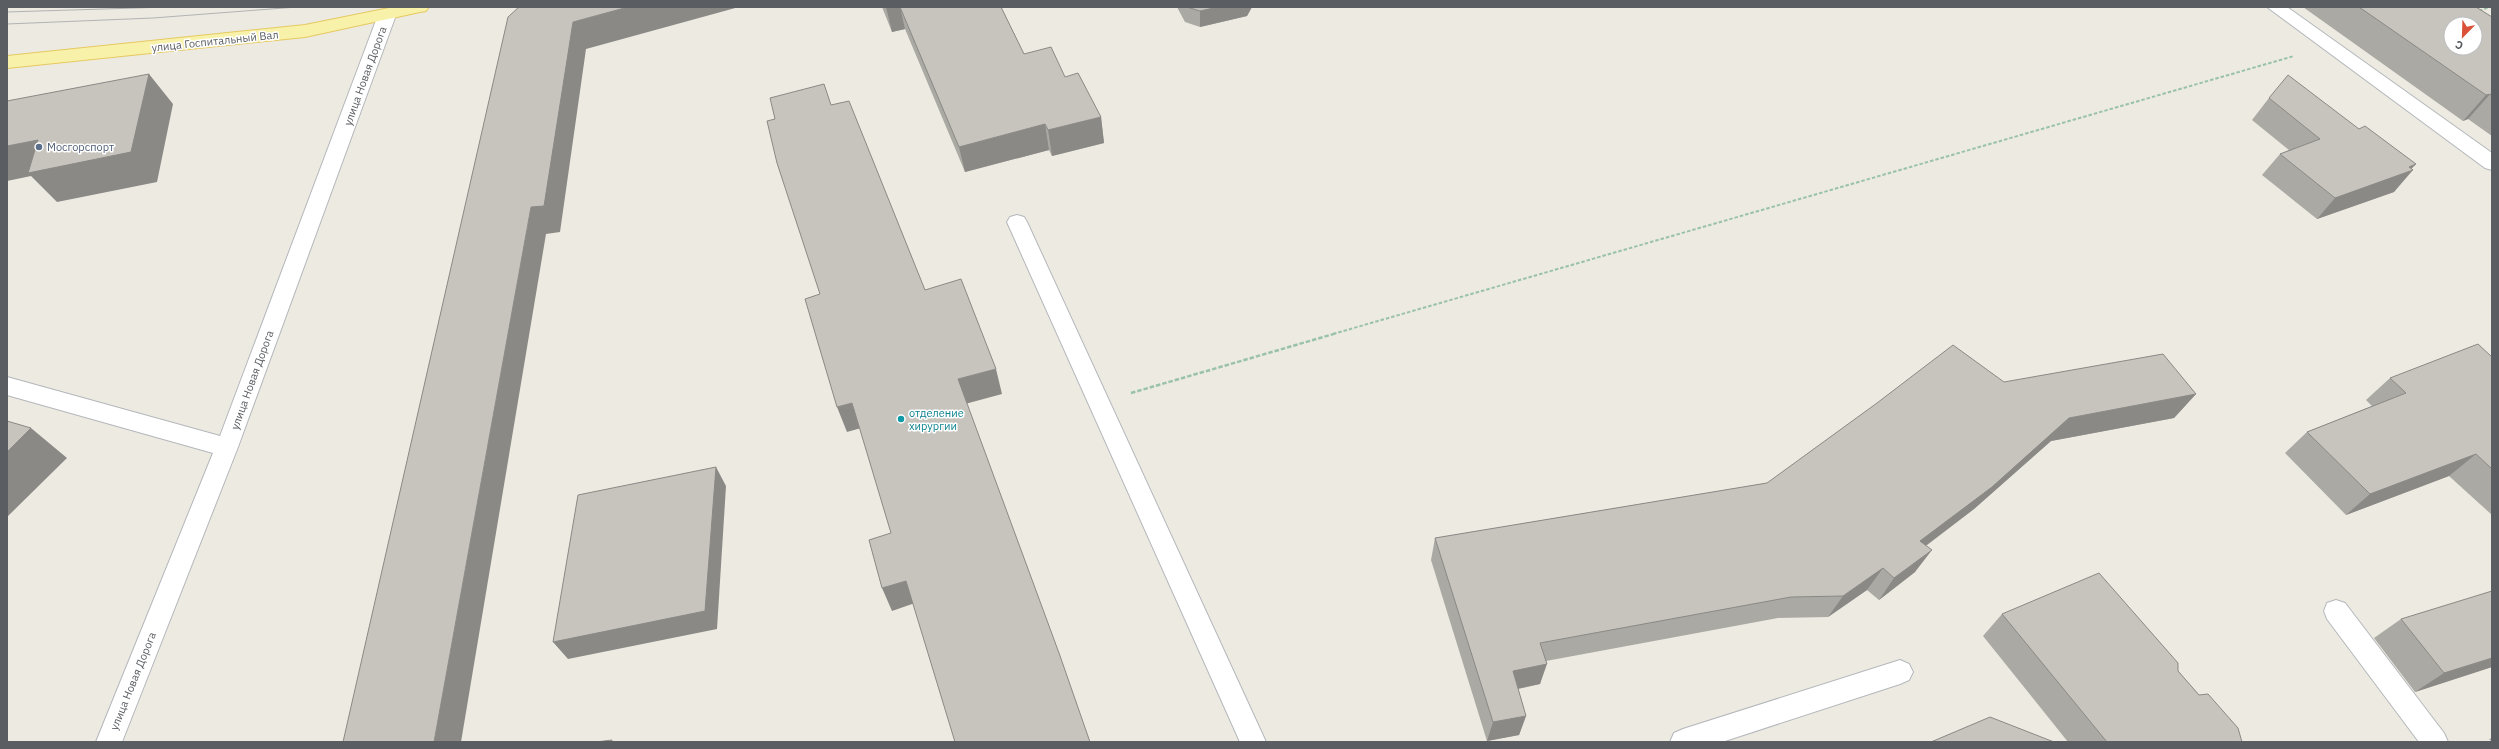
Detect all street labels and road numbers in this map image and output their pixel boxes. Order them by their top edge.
street label: улица Новая Дорога [341,24,390,128]
street label: улица Госпитальный Вал [151,27,279,55]
street label: улица Новая Дорога [228,328,277,432]
street label: улица Новая Дорога [107,630,159,732]

